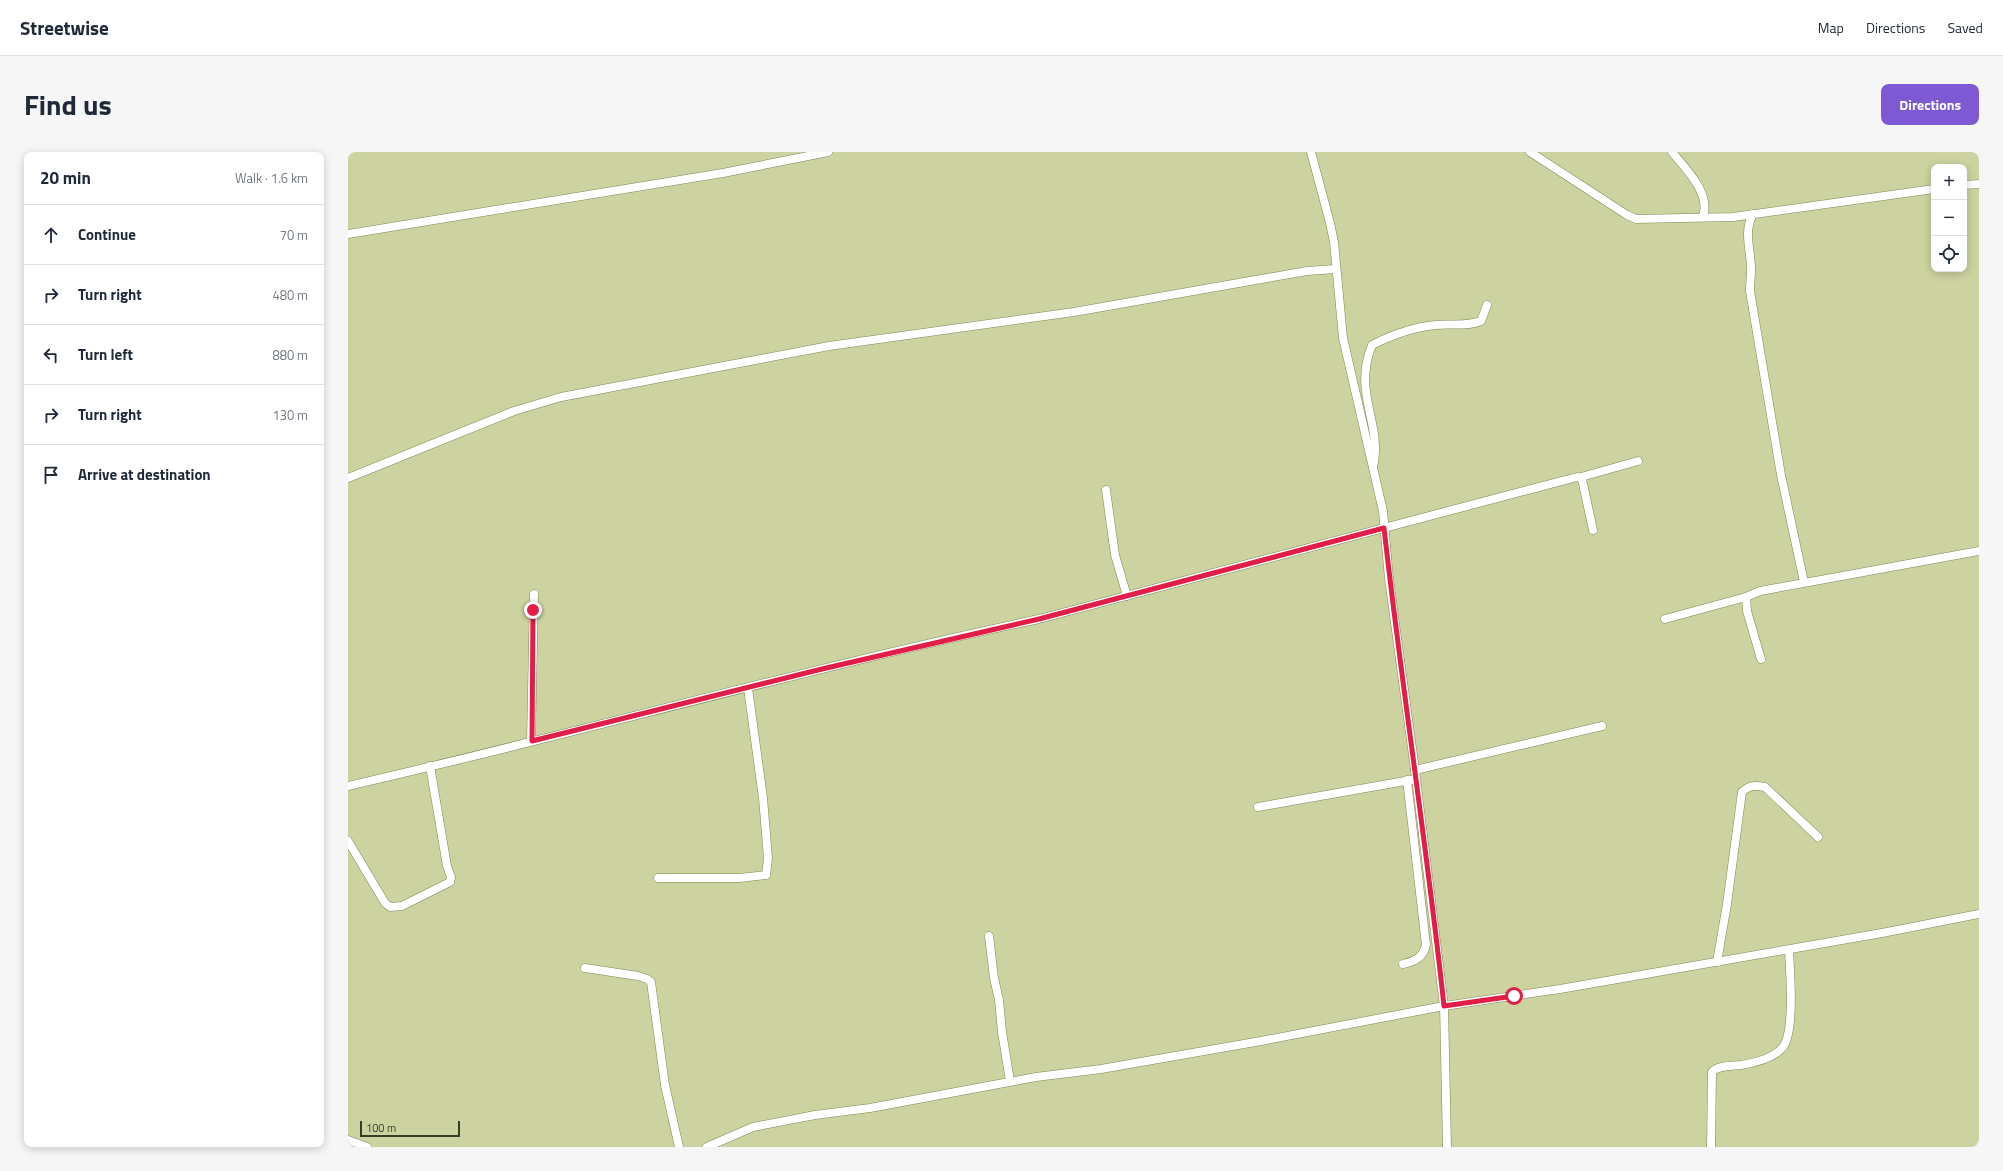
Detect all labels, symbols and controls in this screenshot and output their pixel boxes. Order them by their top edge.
text: Streetwise [20,13,109,42]
text: Map [1818,17,1844,38]
text: Directions [1866,17,1925,38]
text: Saved [1947,17,1983,38]
text: Find us [24,83,112,126]
button: Directions [1881,84,1979,125]
map controls [1931,164,1967,272]
button: + [1931,164,1967,200]
text: 20 min [40,165,91,191]
text: Walk · 1.6 km [235,168,308,188]
button: − [1931,200,1967,236]
text: Continue [78,223,136,246]
icon: ahead [40,224,62,246]
text: 70 m [280,225,308,245]
button: locate [1931,236,1967,272]
text: Turn right [78,283,142,306]
icon: right [40,284,62,306]
text: 480 m [272,285,308,305]
text: Turn left [78,343,133,366]
icon: left [40,344,62,366]
text: 880 m [272,345,308,365]
text: Turn right [78,403,142,426]
icon: right [40,404,62,426]
text: 130 m [272,405,308,425]
text: Arrive at destination [78,463,211,486]
icon: arrive [40,464,62,486]
route end [524,601,542,619]
route start [1505,987,1523,1005]
scale bar [360,1119,460,1138]
text: 100 m [366,1120,396,1136]

